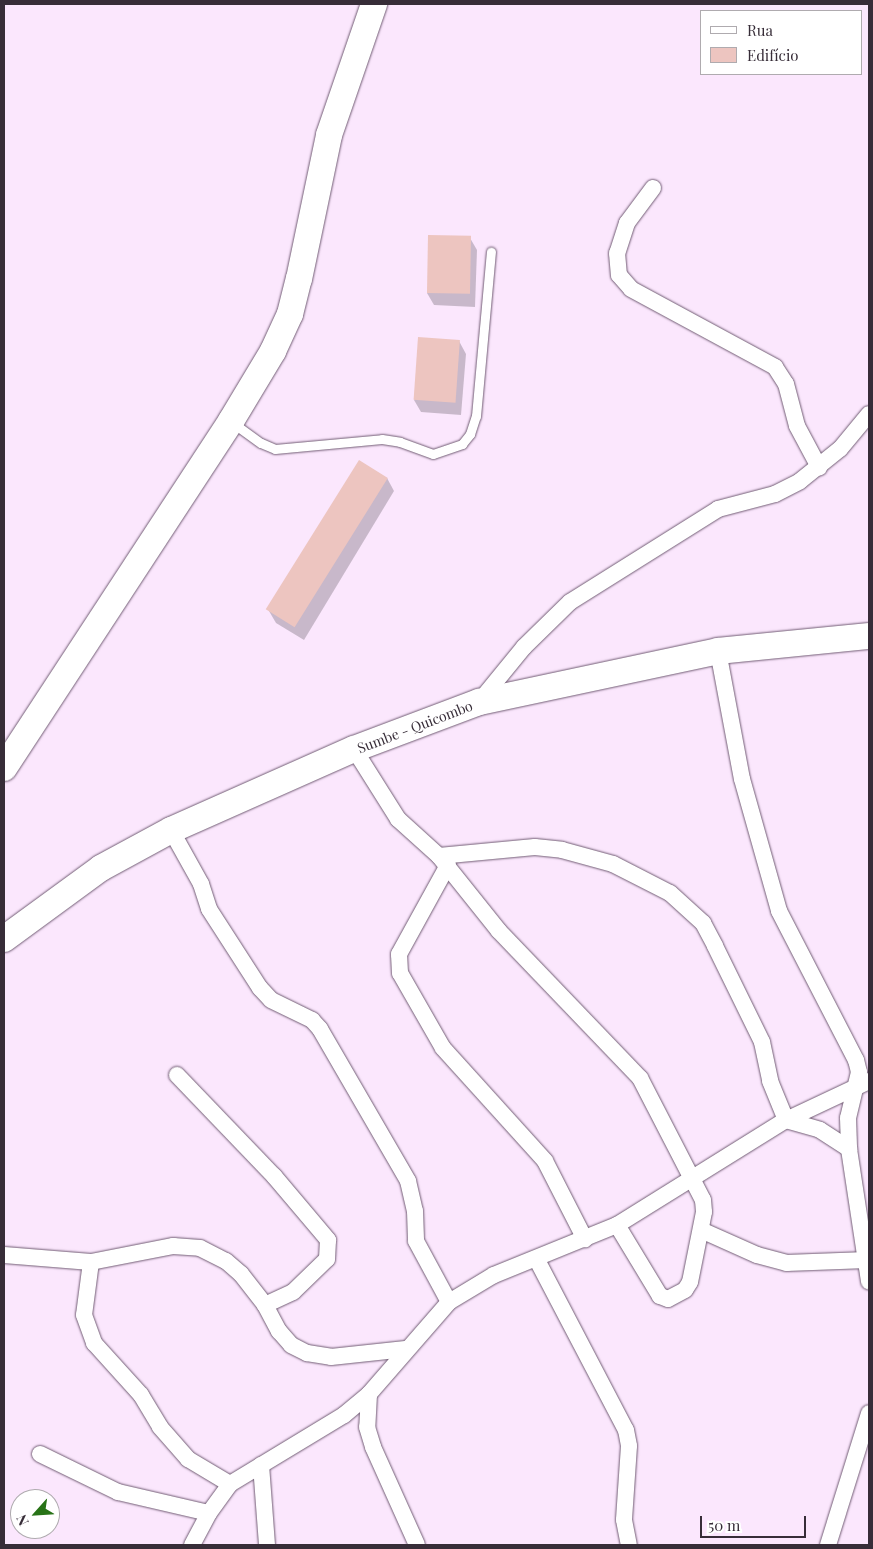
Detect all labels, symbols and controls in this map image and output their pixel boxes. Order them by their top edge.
legend [700,10,863,75]
text: Rua [747,20,773,40]
text: Edifício [747,45,799,65]
street label: Sumbe - Quicombo [355,697,475,757]
north arrow [10,1489,60,1539]
scale bar [703,1506,809,1538]
text: N [11,1512,33,1529]
text: 50 m [708,1515,740,1535]

